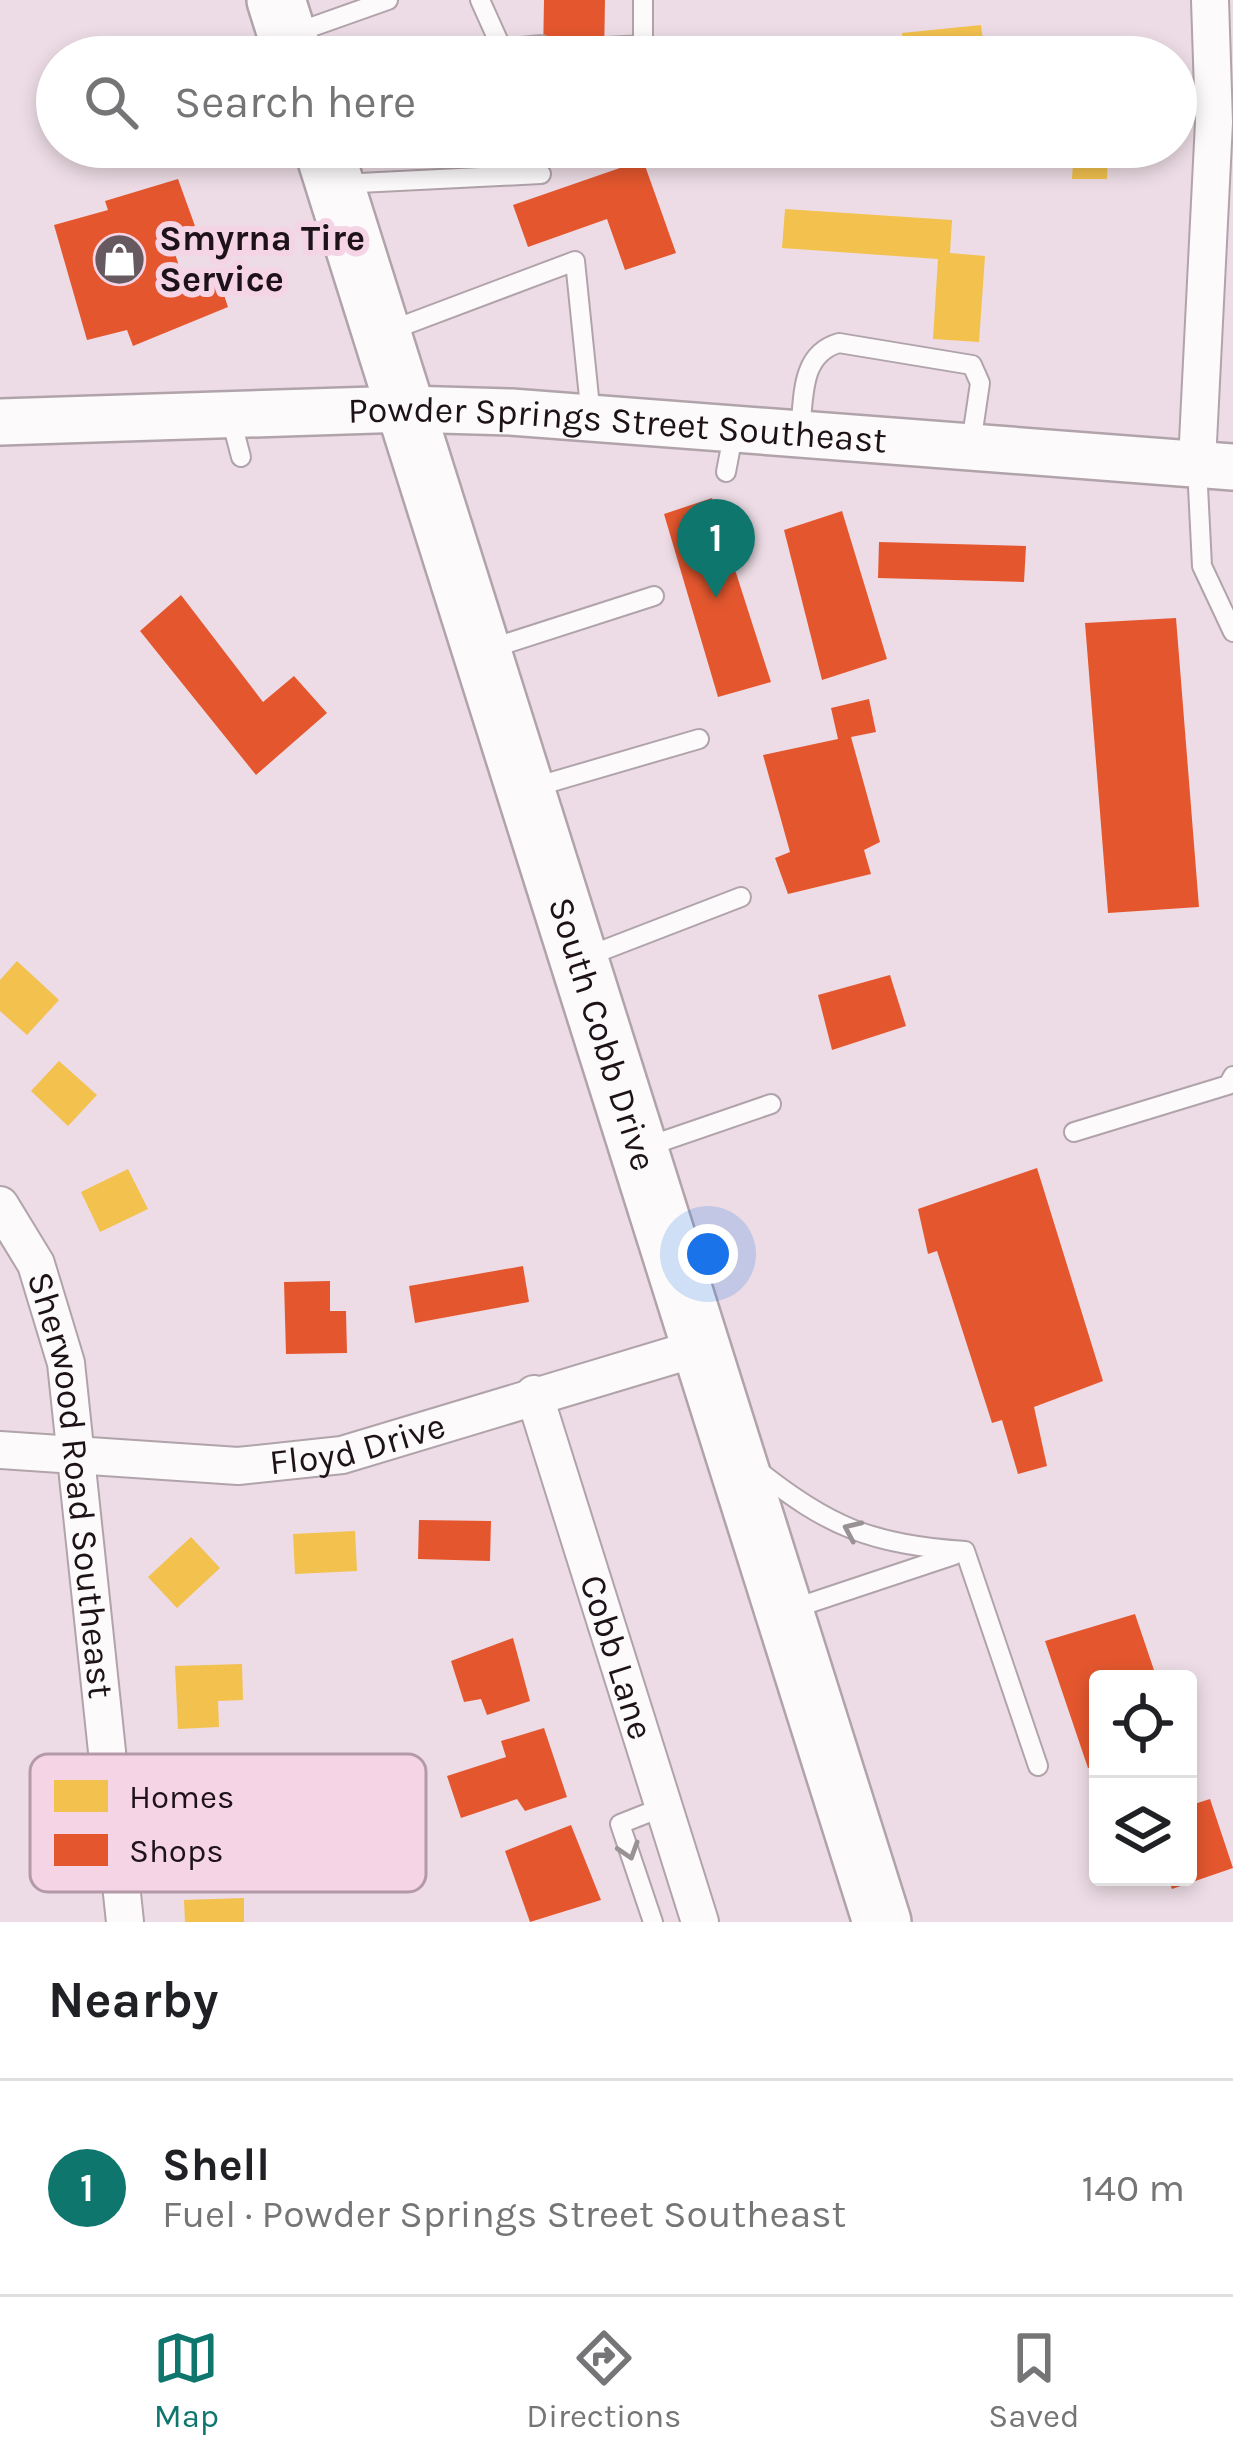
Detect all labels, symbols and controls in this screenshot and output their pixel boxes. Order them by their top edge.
search box [36,36,1197,168]
icon: search [78,69,144,135]
text: Search here [174,76,416,128]
place label: Smyrna Tire Service [159,217,365,300]
shop icon: Smyrna Tire Service [92,231,148,287]
street label: Powder Springs Street Southeast [347,388,888,462]
pin: 1 [677,499,755,598]
street label: South Cobb Drive [540,892,665,1176]
your location [678,1224,738,1284]
street label: Sherwood Road Southeast [19,1267,122,1700]
street label: Floyd Drive [267,1404,450,1484]
one-way arrow [842,1520,864,1544]
street label: Cobb Lane [571,1570,662,1745]
map controls [1089,1670,1197,1886]
button: locate [1089,1670,1197,1778]
legend [30,1754,426,1892]
text: Homes [129,1778,234,1816]
button: layers [1089,1778,1197,1886]
text: Shops [129,1832,224,1870]
one-way arrow [615,1840,640,1861]
text: Nearby [48,1970,218,2030]
text: Shell [162,2139,270,2191]
text: 1 [80,2165,94,2211]
text: 140 m [1081,2165,1185,2211]
text: Fuel · Powder Springs Street Southeast [162,2191,846,2237]
tab: Map [153,2325,219,2435]
tab: Directions [526,2325,681,2435]
tab: Saved [988,2325,1080,2435]

